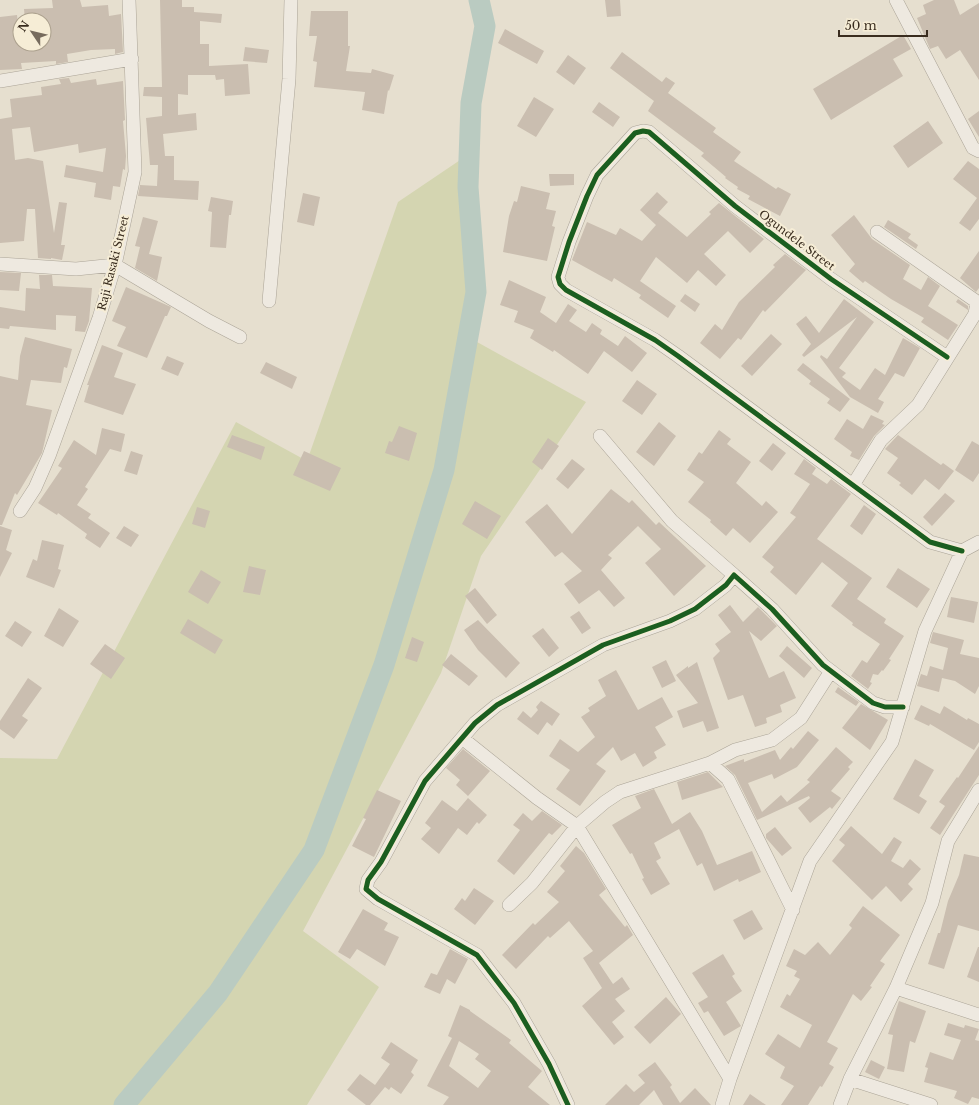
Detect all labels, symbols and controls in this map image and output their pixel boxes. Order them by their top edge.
north arrow [12,12,52,52]
scale bar [839,12,927,38]
text: N [15,17,33,35]
text: 50 m [845,18,877,33]
street label: Ogundele Street [756,207,839,274]
street label: Raji Rasaki Street [94,213,132,312]

